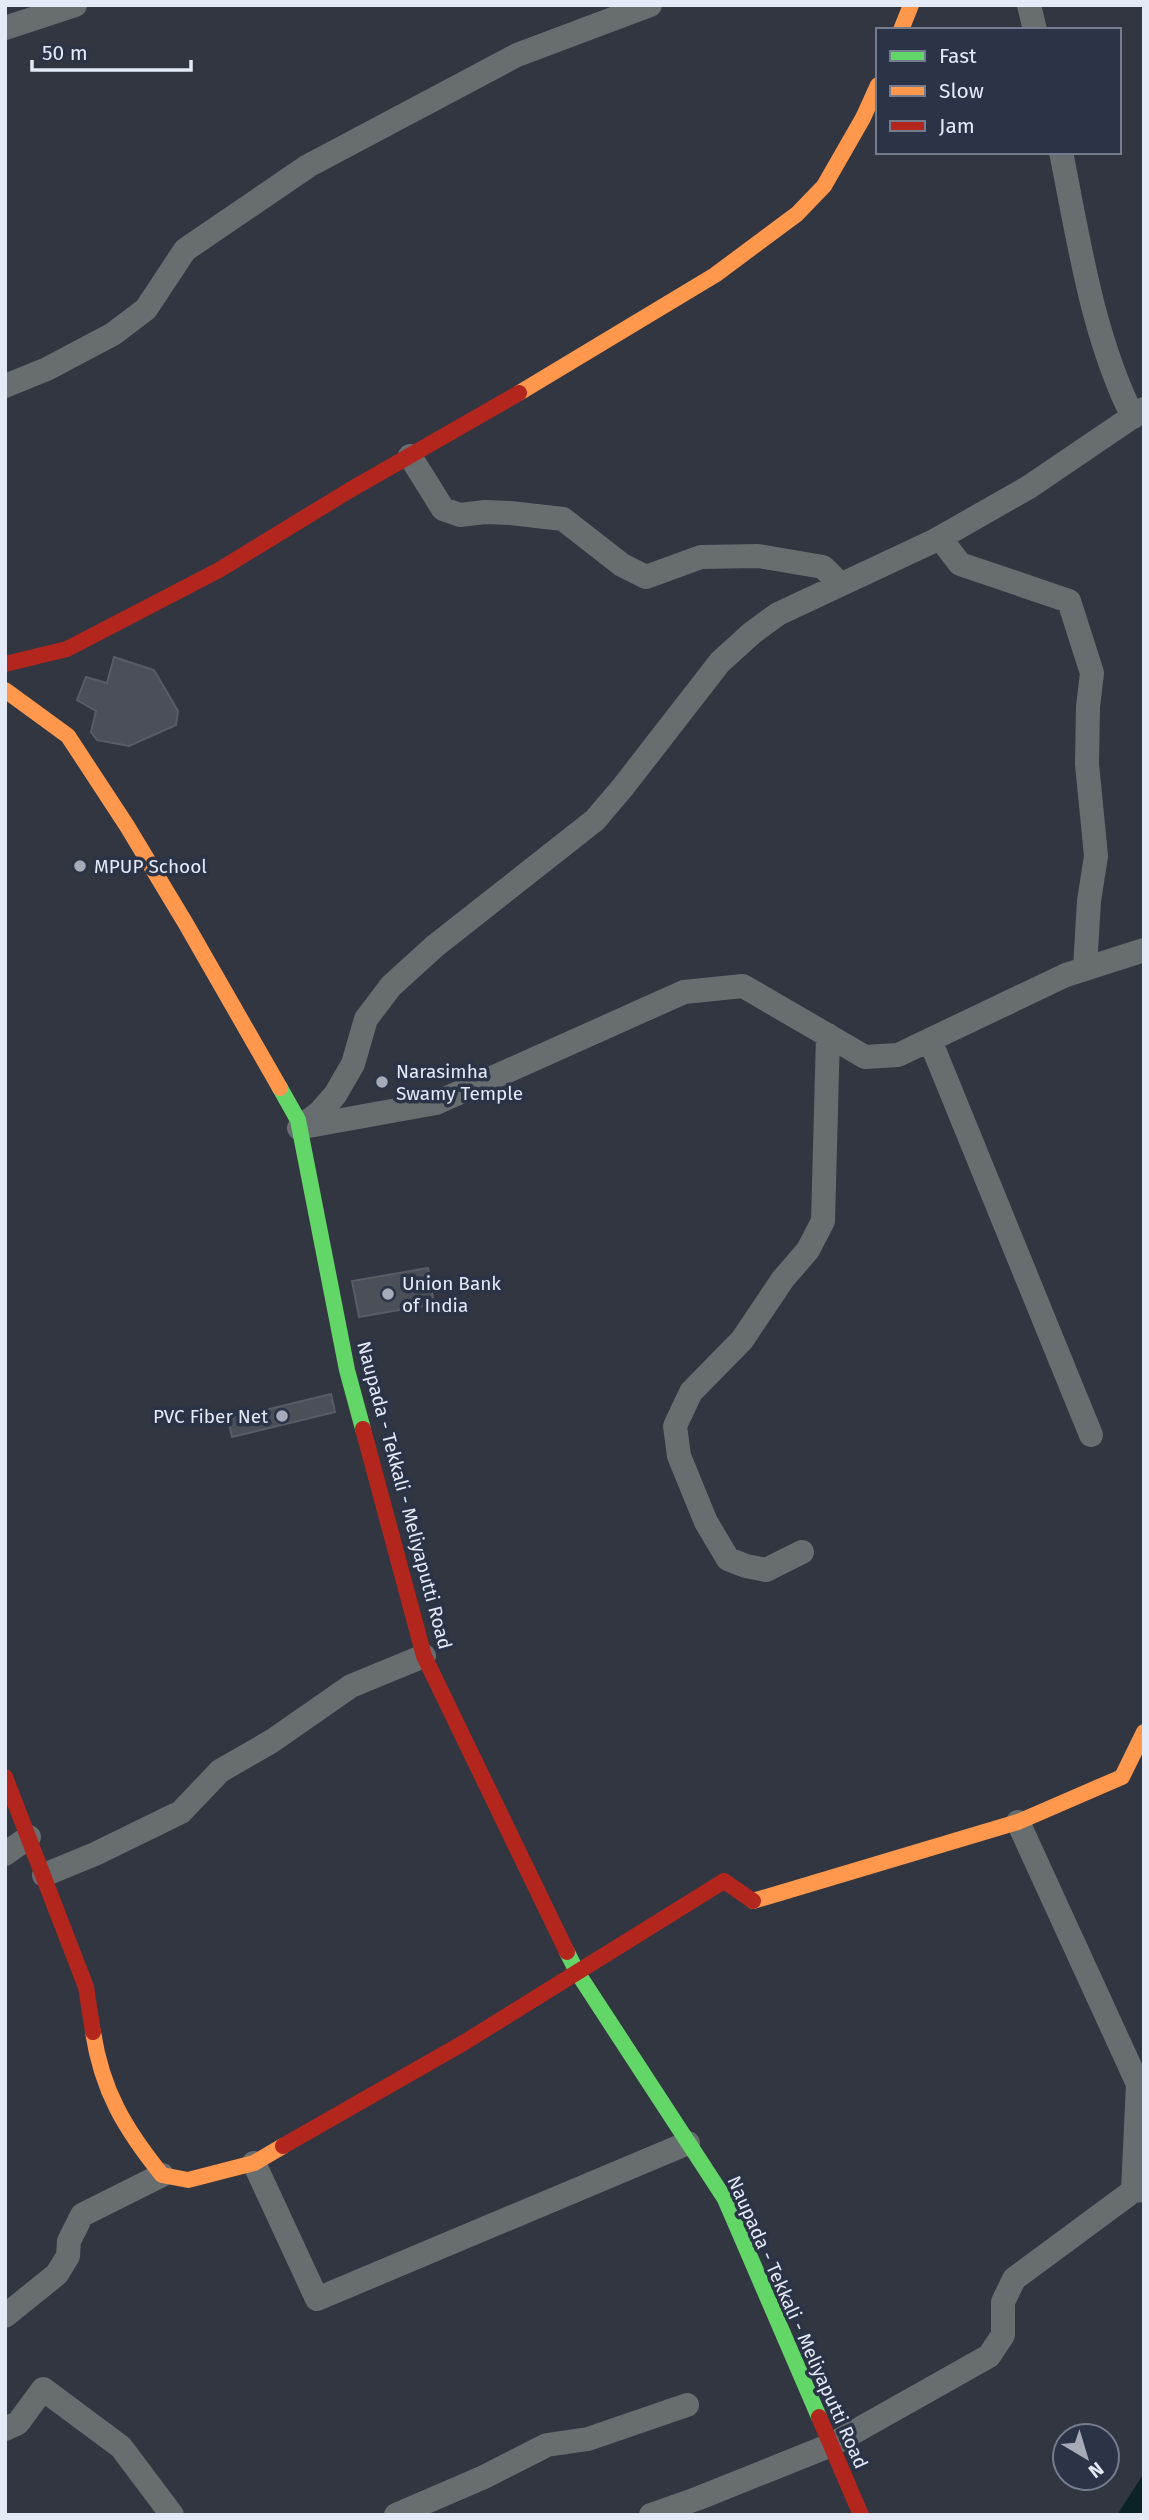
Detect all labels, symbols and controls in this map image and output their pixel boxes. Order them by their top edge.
scale bar [32,28,191,72]
legend [876,28,1121,154]
text: 50 m [42,40,88,66]
text: Fast [939,43,977,69]
text: Slow [939,78,984,104]
text: Jam [939,113,975,139]
place label: MPUP School [94,855,207,878]
marker: MPUP School [72,858,88,874]
place label: Narasimha Swamy Temple [396,1060,523,1105]
marker: Narasimha Swamy Temple [374,1074,390,1090]
place label: Union Bank of India [402,1272,501,1317]
marker: Union Bank of India [380,1286,396,1302]
street label: Naupada - Tekkali - Meliyaputti Road [352,1339,457,1652]
place label: PVC Fiber Net [153,1405,268,1428]
marker: PVC Fiber Net [274,1408,290,1424]
street label: Naupada - Tekkali - Meliyaputti Road [722,2172,873,2472]
north arrow [1051,2422,1121,2492]
text: N [1084,2457,1108,2483]

